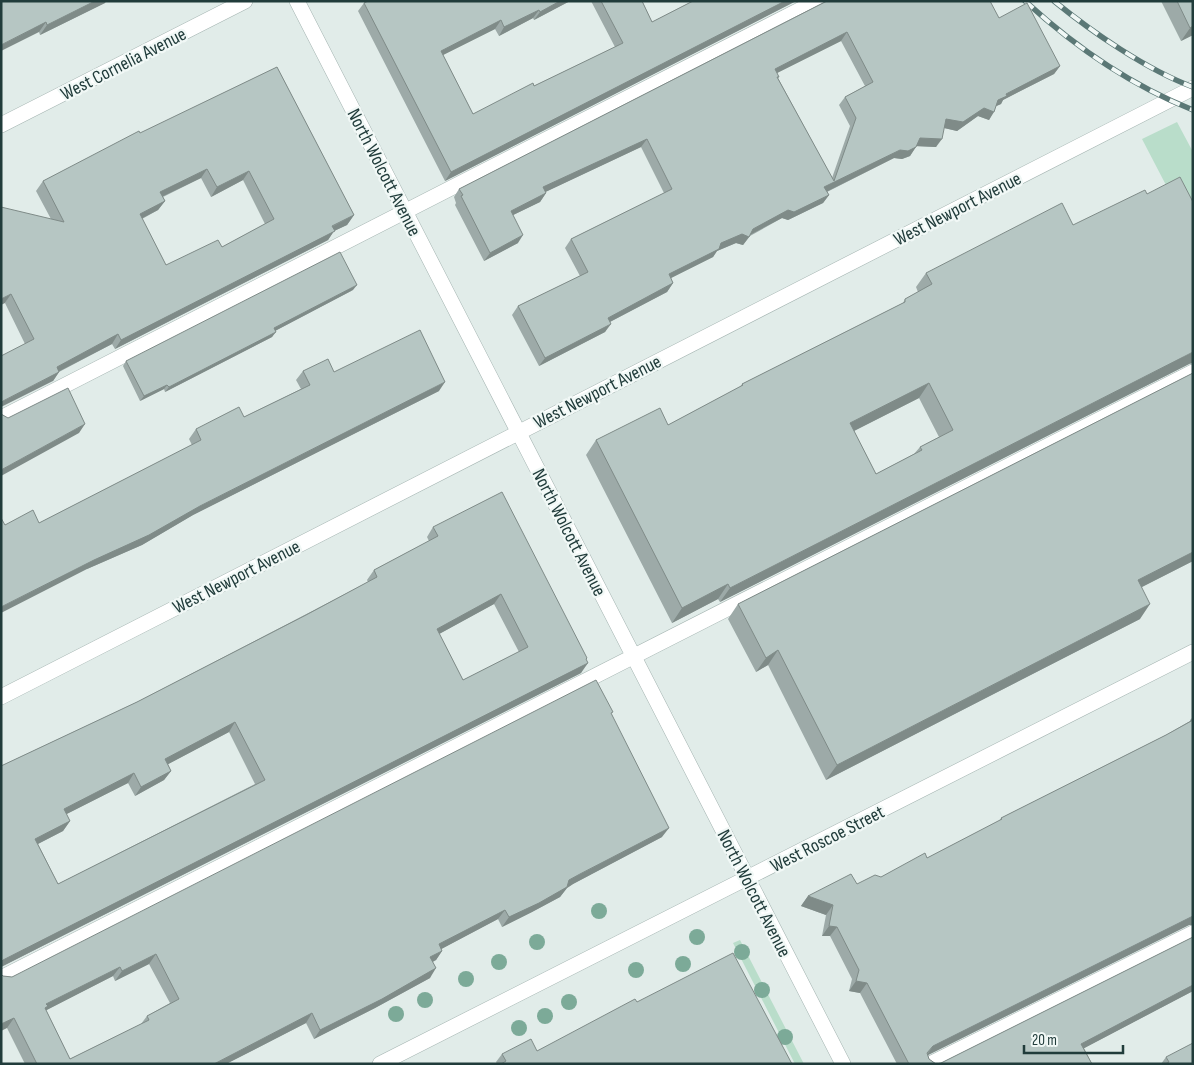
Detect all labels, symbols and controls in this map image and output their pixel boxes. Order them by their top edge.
street label: West Cornelia Avenue [57,23,190,106]
street label: North Wolcott Avenue [342,105,426,240]
street label: West Newport Avenue [890,167,1025,251]
street label: West Newport Avenue [530,350,665,434]
street label: North Wolcott Avenue [527,465,611,600]
street label: West Newport Avenue [169,535,304,619]
street label: West Roscoe Street [767,801,889,878]
street label: North Wolcott Avenue [712,826,796,961]
scale bar [1024,1022,1123,1054]
text: 20 m [1032,1031,1057,1050]

